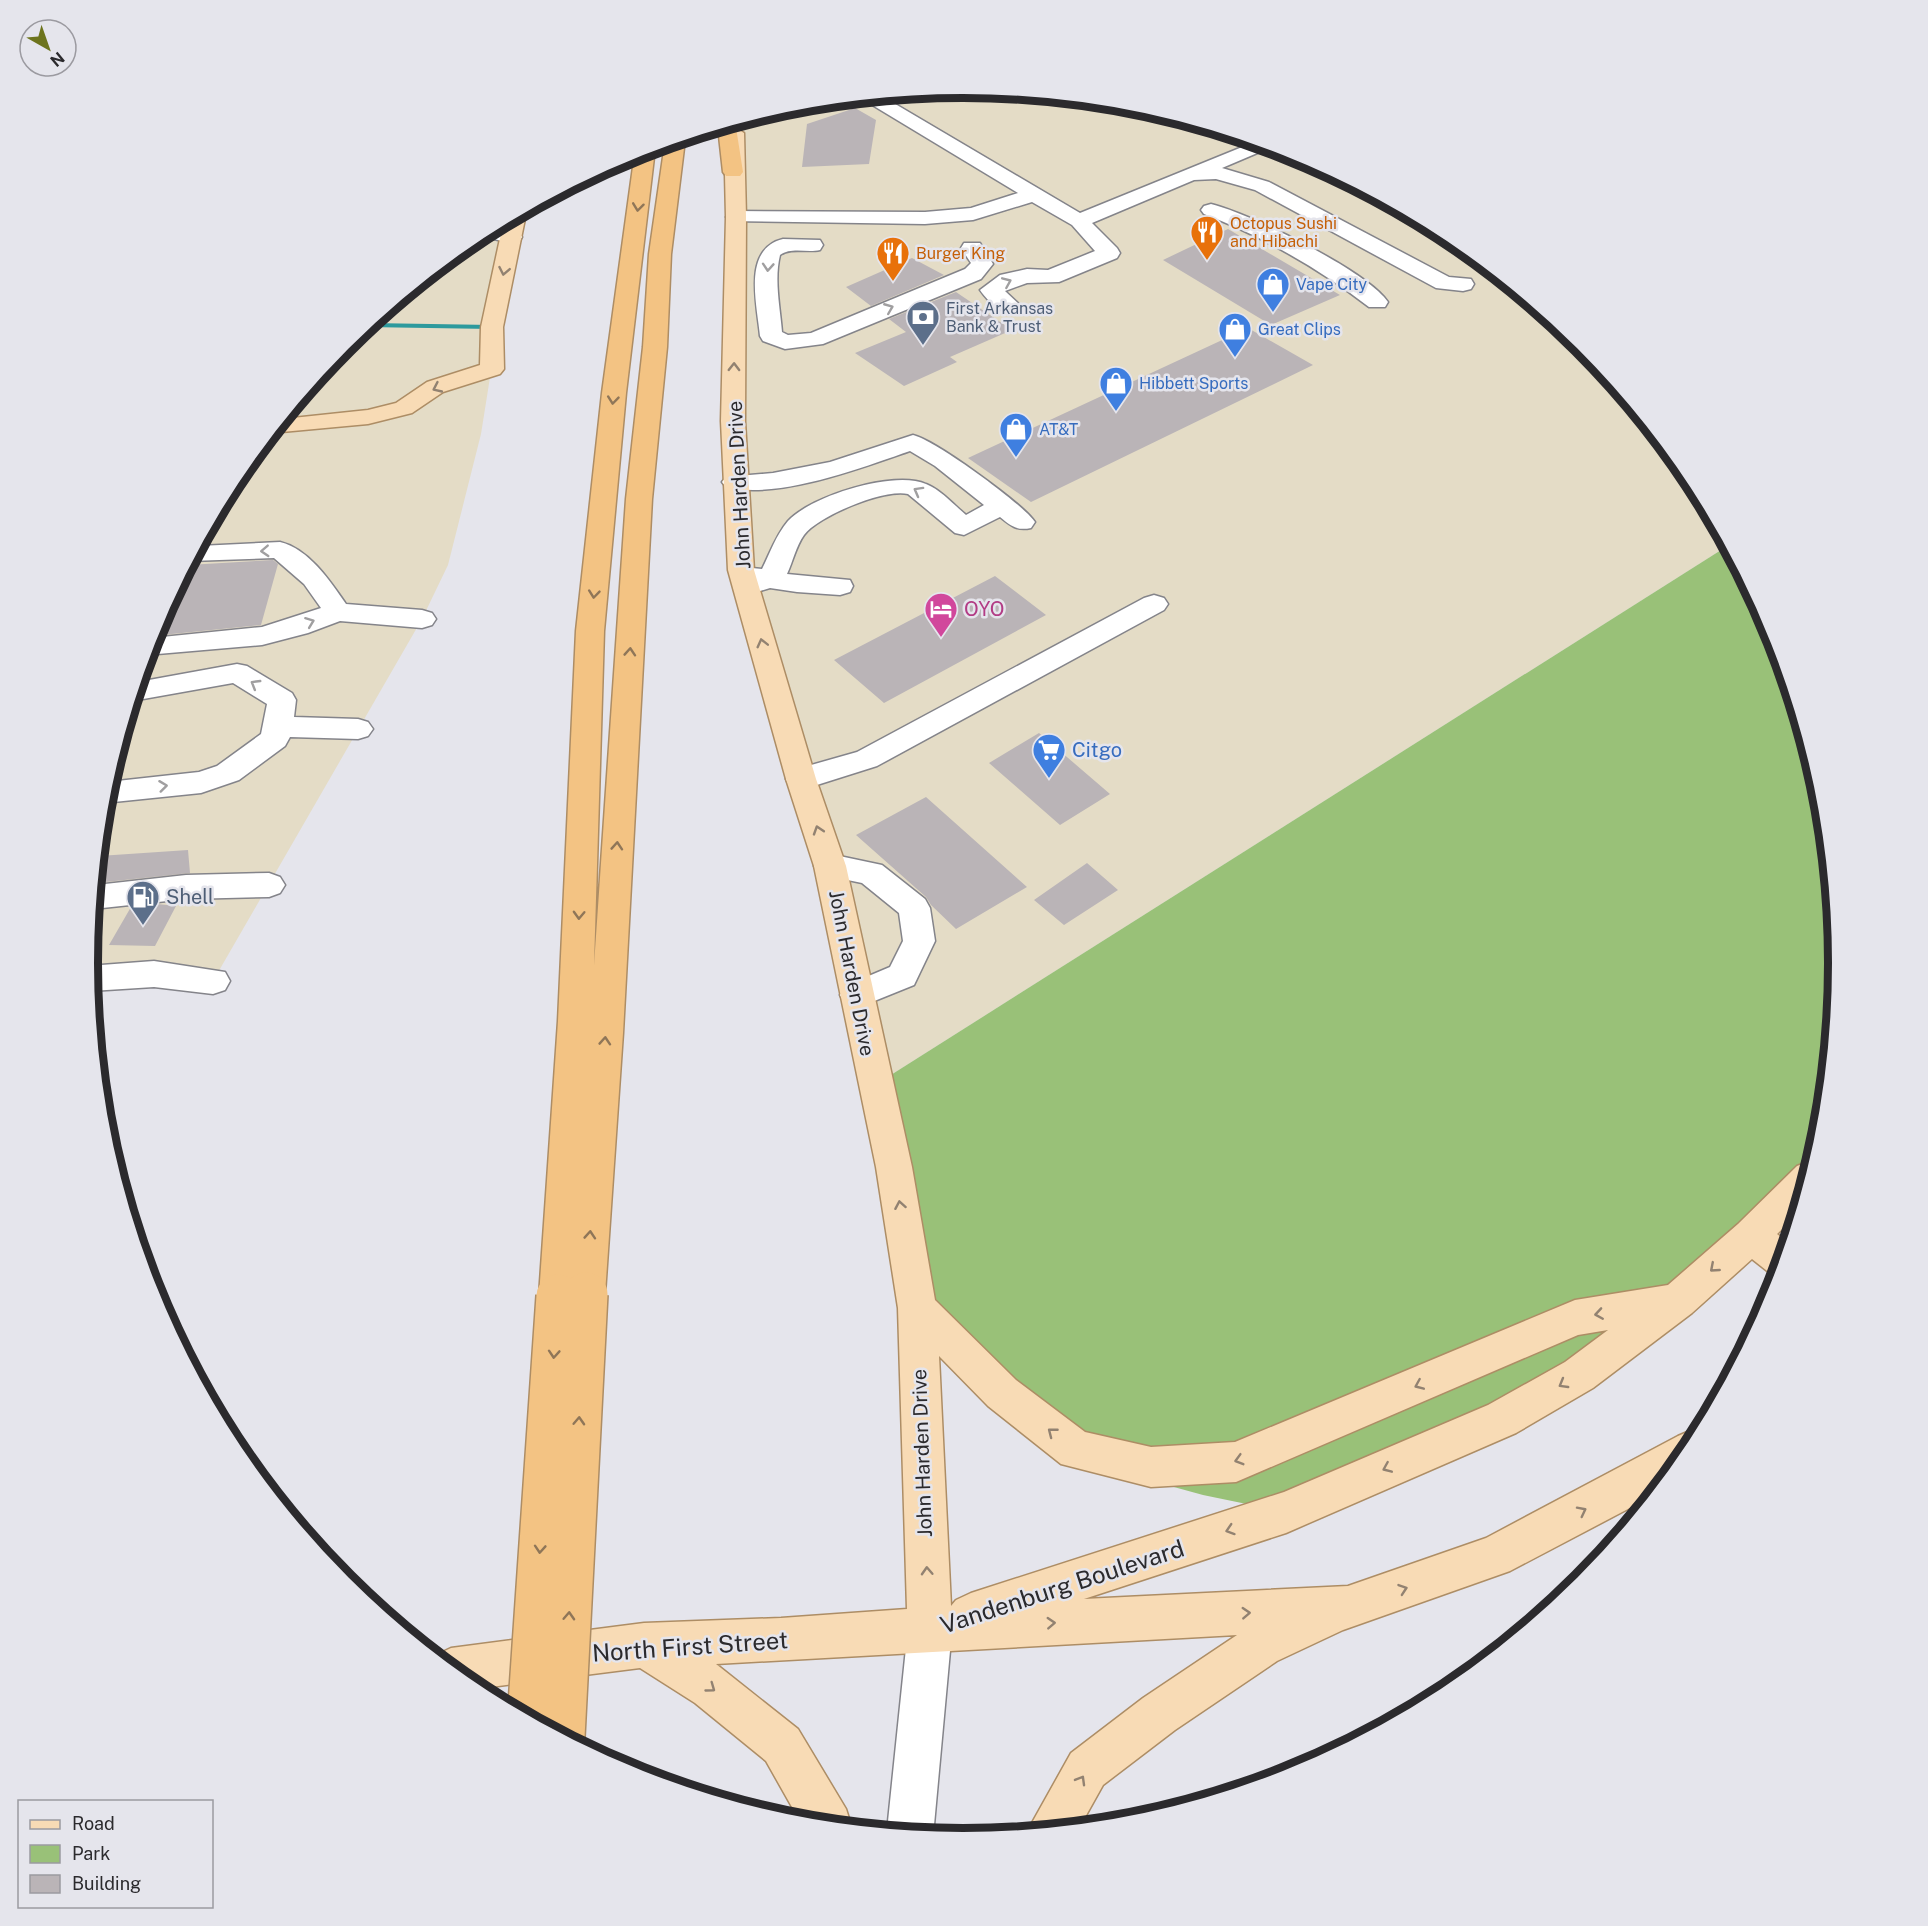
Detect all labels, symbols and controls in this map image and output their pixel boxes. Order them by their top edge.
north arrow [18,18,78,78]
text: N [46,48,68,70]
one-way arrow [632,202,644,211]
restaurant icon: Octopus Sushi and Hibachi [1189,214,1225,261]
place label: Octopus Sushi and Hibachi [1230,214,1337,251]
restaurant icon: Burger King [875,235,911,282]
place label: Burger King [916,244,1005,263]
one-way arrow [762,262,775,272]
one-way arrow [498,266,511,276]
shop icon: Vape City [1255,266,1291,313]
place label: Vape City [1296,275,1367,294]
one-way arrow [1001,277,1012,289]
bank icon: First Arkansas Bank & Trust [905,299,941,346]
place label: First Arkansas Bank & Trust [946,299,1053,336]
one-way arrow [883,303,894,316]
shop icon: Great Clips [1217,311,1253,358]
place label: Great Clips [1258,320,1341,339]
one-way arrow [728,363,740,372]
shop icon: Hibbett Sports [1098,365,1134,412]
place label: Hibbett Sports [1139,374,1248,393]
one-way arrow [432,380,443,392]
one-way arrow [607,396,620,405]
street label: John Harden Drive [723,400,755,570]
shop icon: AT&T [998,411,1034,458]
place label: AT&T [1039,420,1079,439]
one-way arrow [914,487,924,498]
one-way arrow [260,544,269,557]
one-way arrow [588,590,601,599]
hotel icon: OYO [923,591,959,638]
place label: OYO [964,597,1005,621]
one-way arrow [304,617,315,630]
one-way arrow [756,638,769,648]
one-way arrow [623,647,636,656]
one-way arrow [251,680,261,692]
supermarket icon: Citgo [1031,732,1067,779]
place label: Citgo [1072,738,1122,762]
one-way arrow [158,780,167,793]
one-way arrow [813,825,825,836]
one-way arrow [611,842,624,851]
fuel station icon: Shell [125,879,161,926]
place label: Shell [166,885,214,909]
street label: John Harden Drive [824,888,880,1058]
one-way arrow [573,910,586,919]
one-way arrow [598,1036,611,1045]
one-way arrow [895,1200,907,1209]
one-way arrow [583,1231,596,1240]
one-way arrow [1710,1261,1721,1272]
one-way arrow [1595,1307,1605,1320]
one-way arrow [547,1350,560,1359]
street label: John Harden Drive [907,1368,937,1538]
one-way arrow [1558,1377,1569,1389]
one-way arrow [1414,1378,1425,1390]
one-way arrow [573,1417,586,1426]
one-way arrow [1048,1429,1059,1440]
one-way arrow [1234,1453,1245,1465]
one-way arrow [1382,1461,1393,1473]
one-way arrow [1575,1507,1586,1518]
one-way arrow [1225,1523,1236,1535]
street label: Vandenburg Boulevard [937,1533,1187,1639]
one-way arrow [534,1544,547,1553]
one-way arrow [921,1566,933,1575]
one-way arrow [1397,1583,1408,1596]
one-way arrow [1241,1607,1250,1620]
one-way arrow [563,1611,576,1620]
one-way arrow [1047,1617,1056,1630]
street label: North First Street [591,1625,789,1667]
one-way arrow [704,1680,715,1691]
one-way arrow [1074,1776,1085,1786]
legend [18,1800,213,1908]
text: Road [72,1813,115,1834]
text: Park [72,1843,110,1864]
text: Building [72,1873,141,1894]

